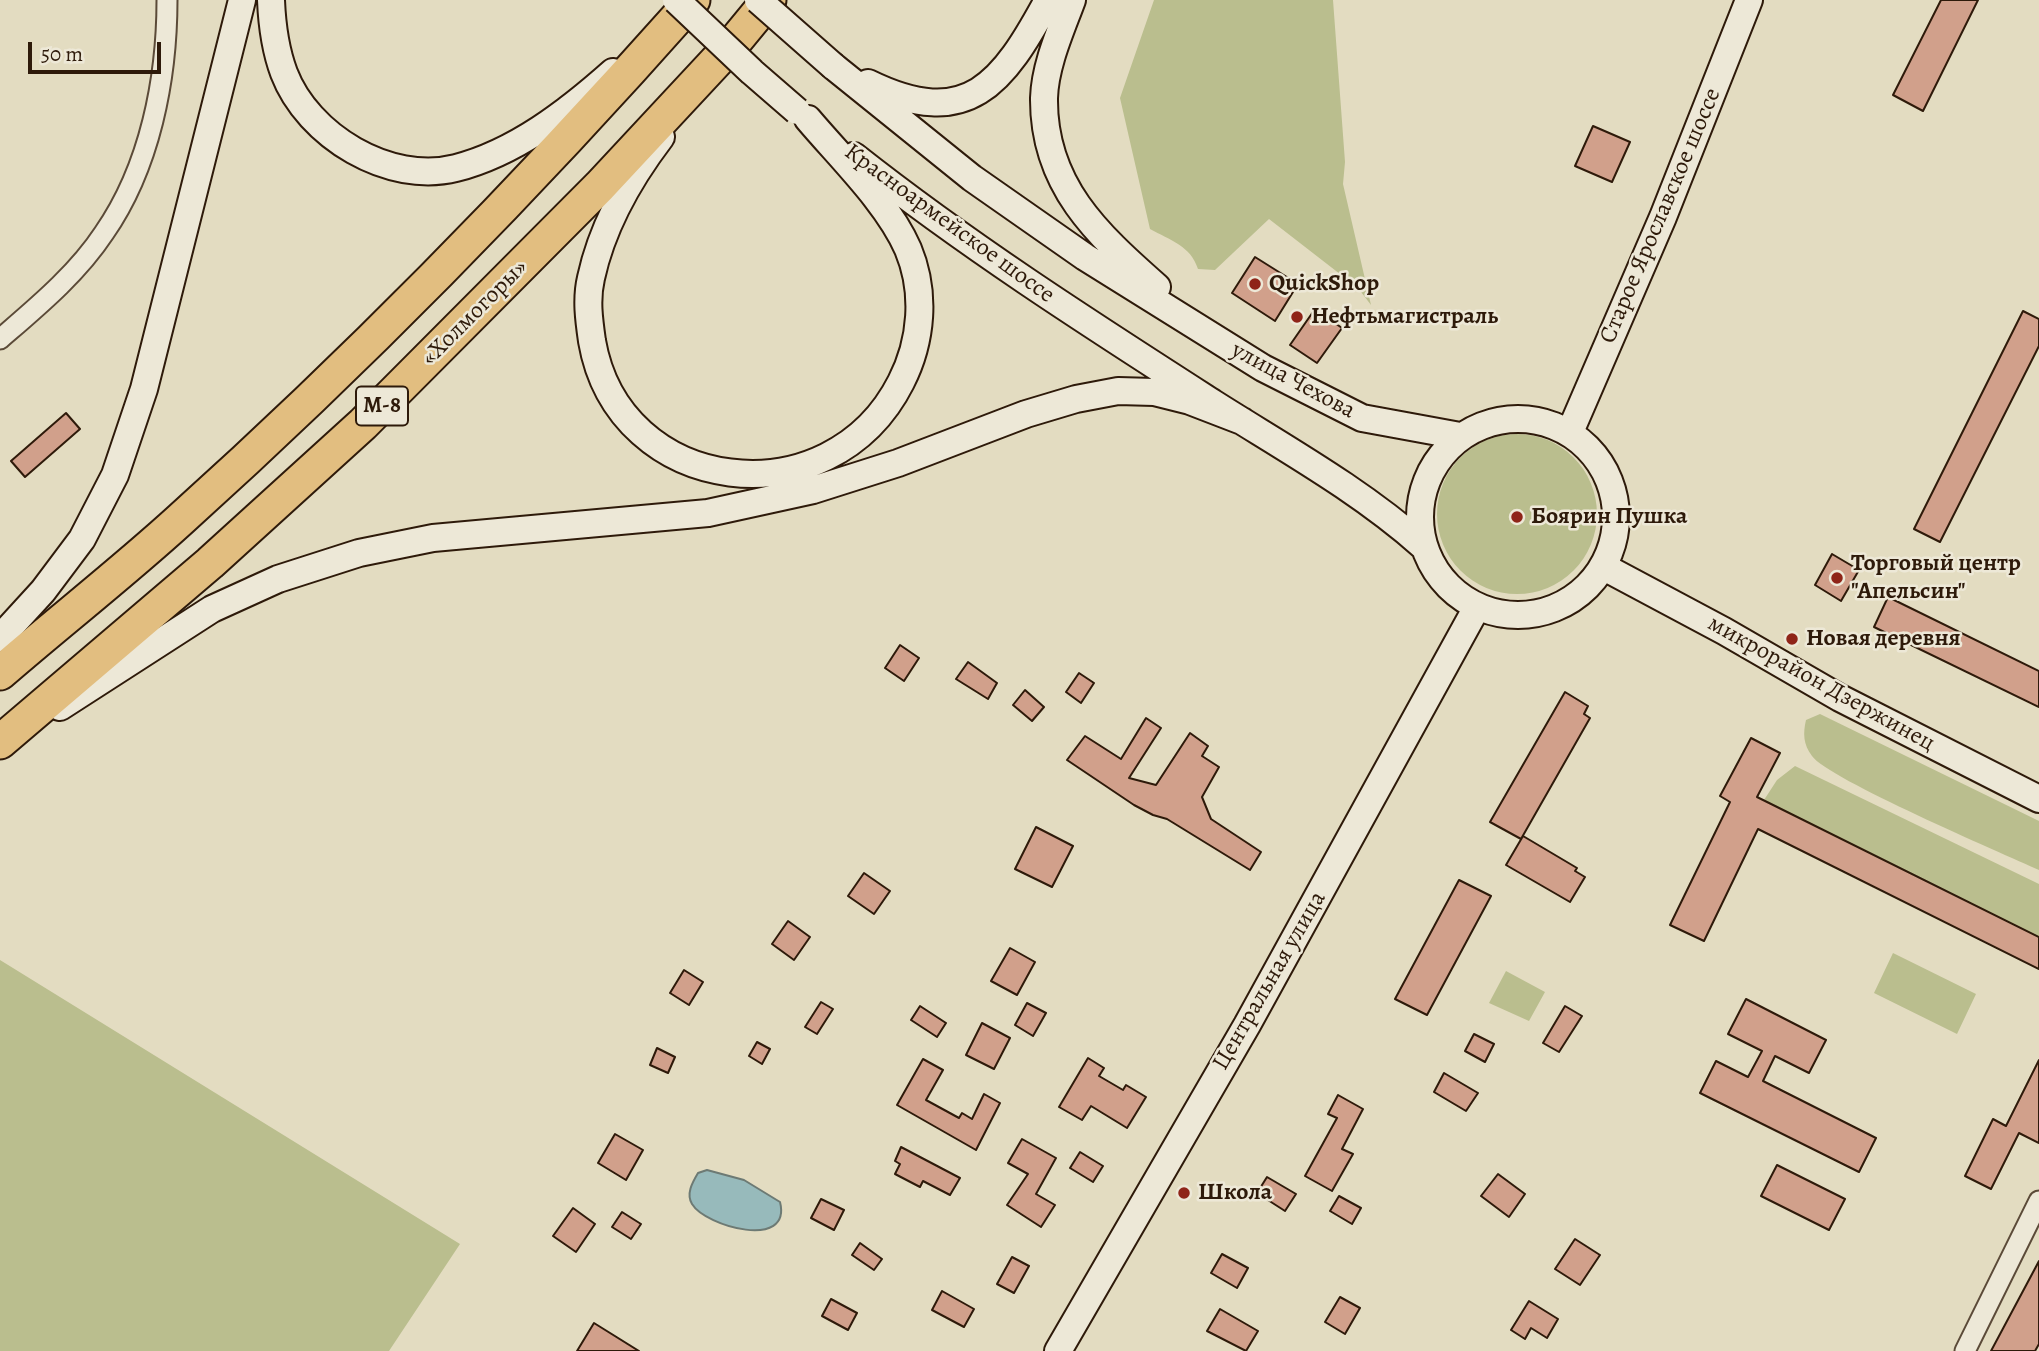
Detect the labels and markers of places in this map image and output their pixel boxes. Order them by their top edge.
place label: QuickShop [1269,270,1379,298]
marker: QuickShop [1247,276,1263,292]
place label: Нефтьмагистраль [1311,303,1498,331]
marker: Нефтьмагистраль [1289,309,1305,325]
place label: Боярин Пушка [1531,503,1687,531]
marker: Боярин Пушка [1509,509,1525,525]
place label: Торговый центр "Апельсин" [1851,550,2021,606]
marker: Торговый центр "Апельсин" [1829,570,1845,586]
place label: Новая деревня [1806,625,1961,653]
marker: Новая деревня [1784,631,1800,647]
place label: Школа [1198,1179,1272,1207]
marker: Школа [1176,1185,1192,1201]

